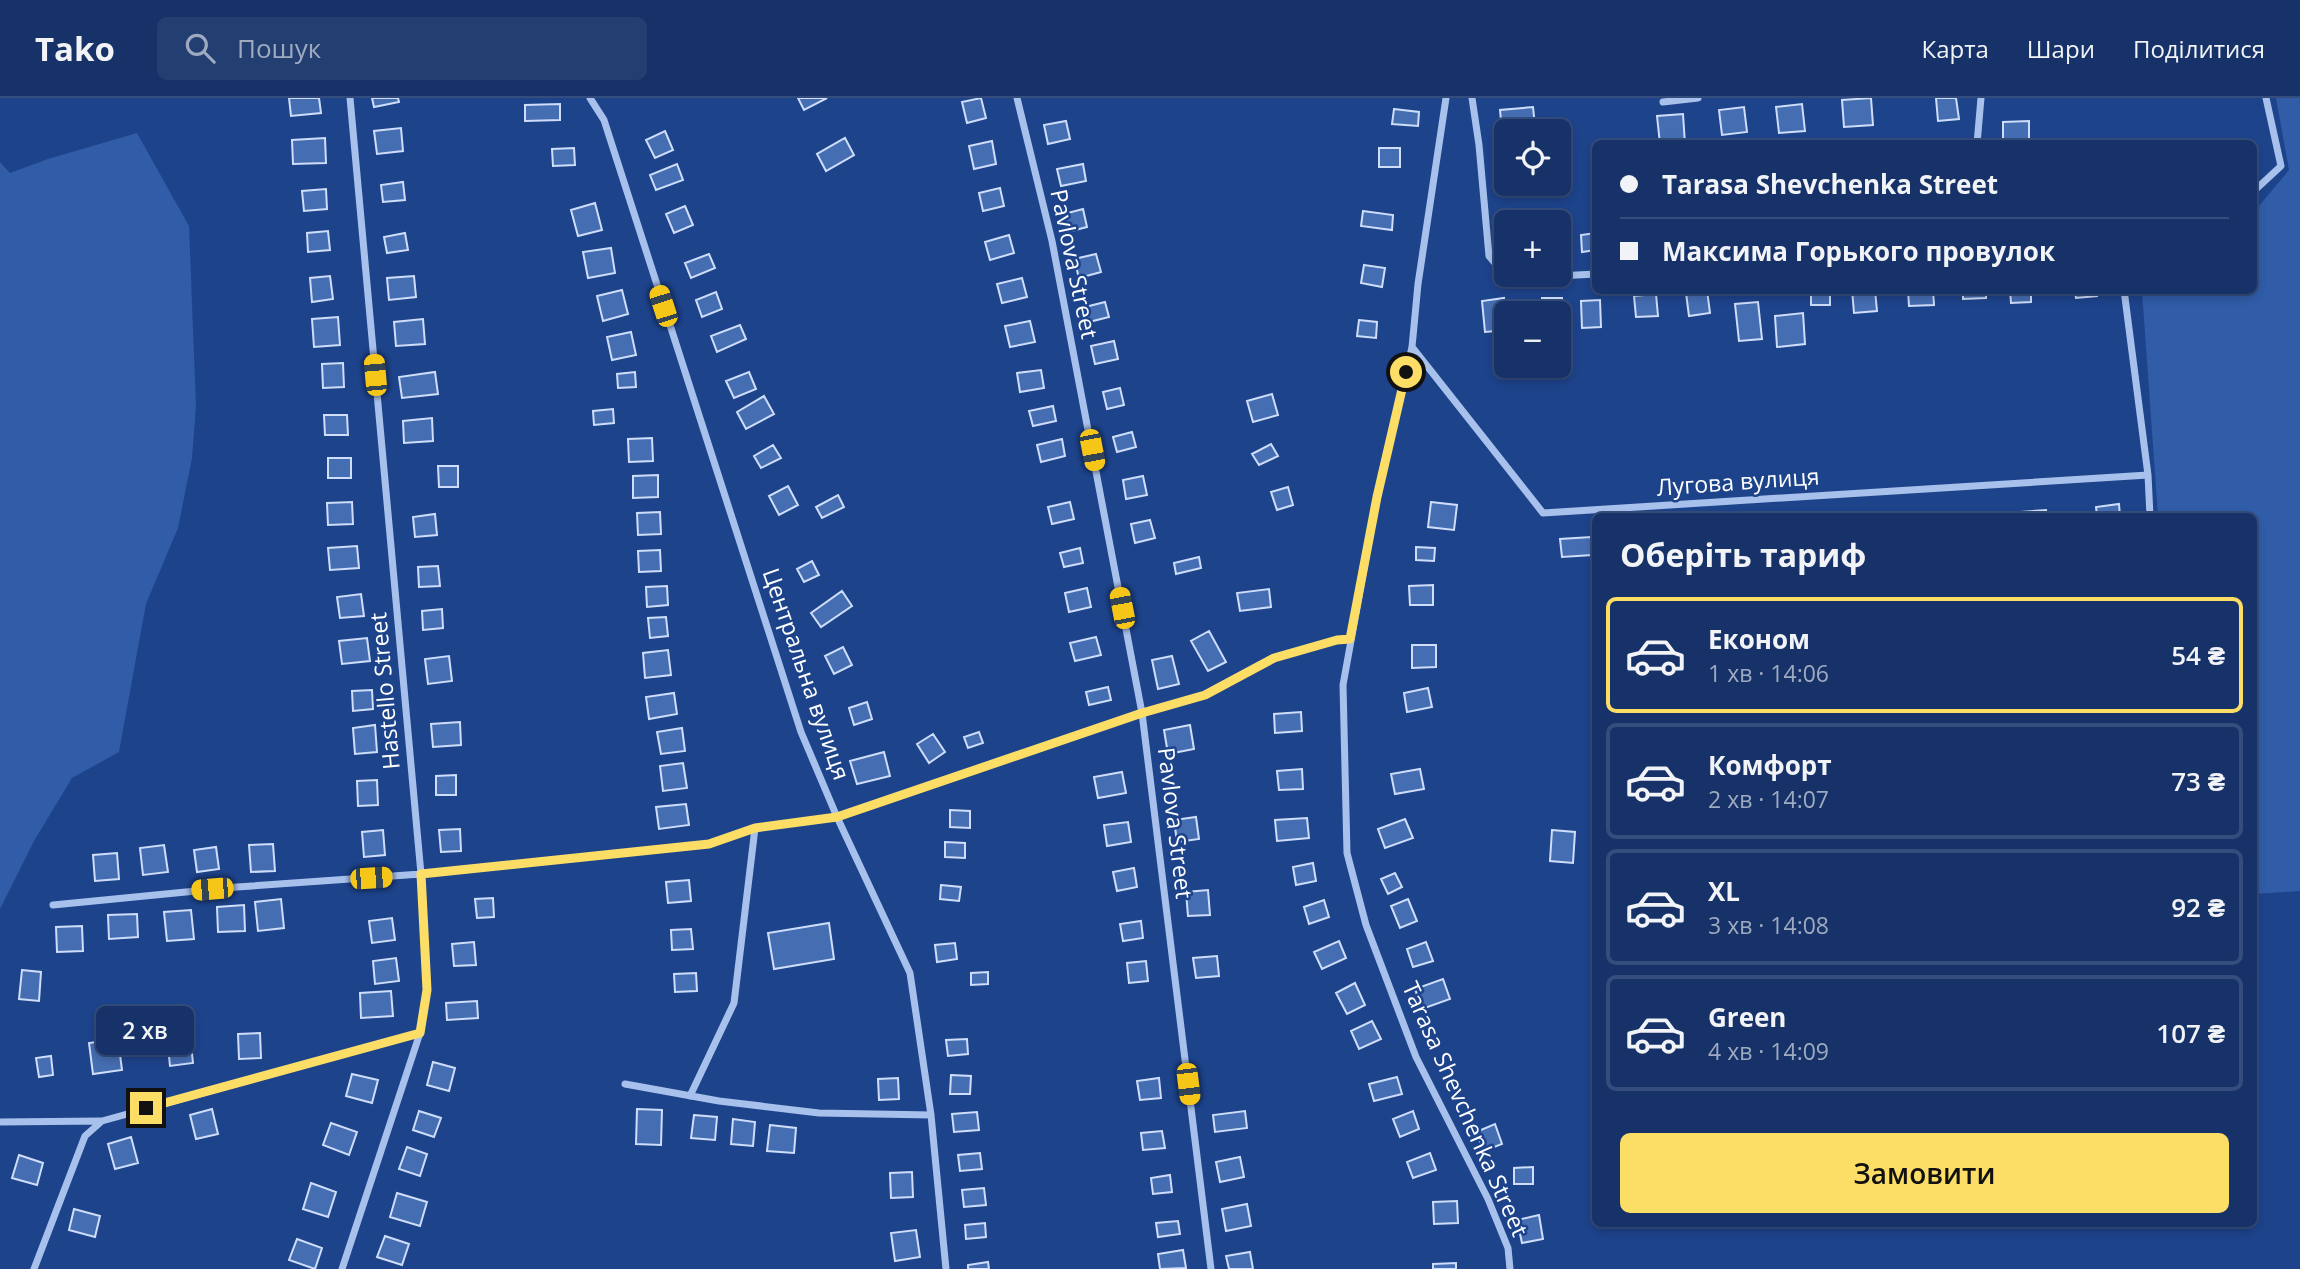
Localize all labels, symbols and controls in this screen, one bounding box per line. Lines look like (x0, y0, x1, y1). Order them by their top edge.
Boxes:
search box (157, 17, 647, 80)
text: Tako (35, 26, 115, 71)
icon: search (181, 29, 219, 67)
text: Пошук (237, 30, 321, 66)
text: Карта (1922, 32, 1989, 65)
text: Шари (2027, 32, 2095, 65)
text: Поділитися (2133, 32, 2265, 65)
map controls (1494, 119, 1571, 378)
button: locate (1494, 119, 1571, 196)
text: Tarasa Shevchenka Street (1662, 166, 1998, 202)
street label: Pavlova Street (1044, 186, 1106, 342)
button: + (1494, 210, 1571, 287)
text: Максима Горького провулок (1662, 233, 2055, 269)
car (647, 283, 680, 329)
button: − (1494, 301, 1571, 378)
car (363, 353, 388, 397)
route start (1390, 356, 1422, 388)
car (1078, 427, 1107, 473)
street label: Лугова вулиця (1655, 459, 1820, 503)
text: Оберіть тариф (1620, 533, 1866, 576)
street label: Центральна вулиця (756, 564, 858, 784)
car (1108, 585, 1137, 631)
street label: Hastello Street (361, 611, 407, 771)
text: Економ (1708, 621, 1810, 657)
icon: car (1624, 624, 1687, 687)
text: 54 ₴ (2171, 637, 2225, 673)
text: 1 хв · 14:06 (1708, 657, 1829, 689)
street label: Pavlova Street (1151, 745, 1201, 900)
text: Комфорт (1708, 747, 1832, 783)
icon: car (1624, 750, 1687, 813)
text: 73 ₴ (2171, 763, 2225, 799)
text: 2 хв · 14:07 (1708, 783, 1829, 815)
car (350, 866, 393, 890)
text: XL (1708, 873, 1740, 909)
icon: car (1624, 876, 1687, 939)
car (191, 877, 234, 901)
text: 92 ₴ (2171, 889, 2225, 925)
text: 3 хв · 14:08 (1708, 909, 1829, 941)
street label: Tarasa Shevchenka Street (1395, 976, 1537, 1241)
text: Green (1708, 999, 1786, 1035)
icon: car (1624, 1002, 1687, 1065)
callout: 2 хв (97, 1006, 195, 1056)
text: 2 хв (122, 1014, 168, 1046)
text: 107 ₴ (2156, 1015, 2225, 1051)
text: 4 хв · 14:09 (1708, 1035, 1829, 1067)
car (1176, 1062, 1201, 1106)
route end (130, 1092, 162, 1124)
button: Замовити (1620, 1133, 2229, 1213)

